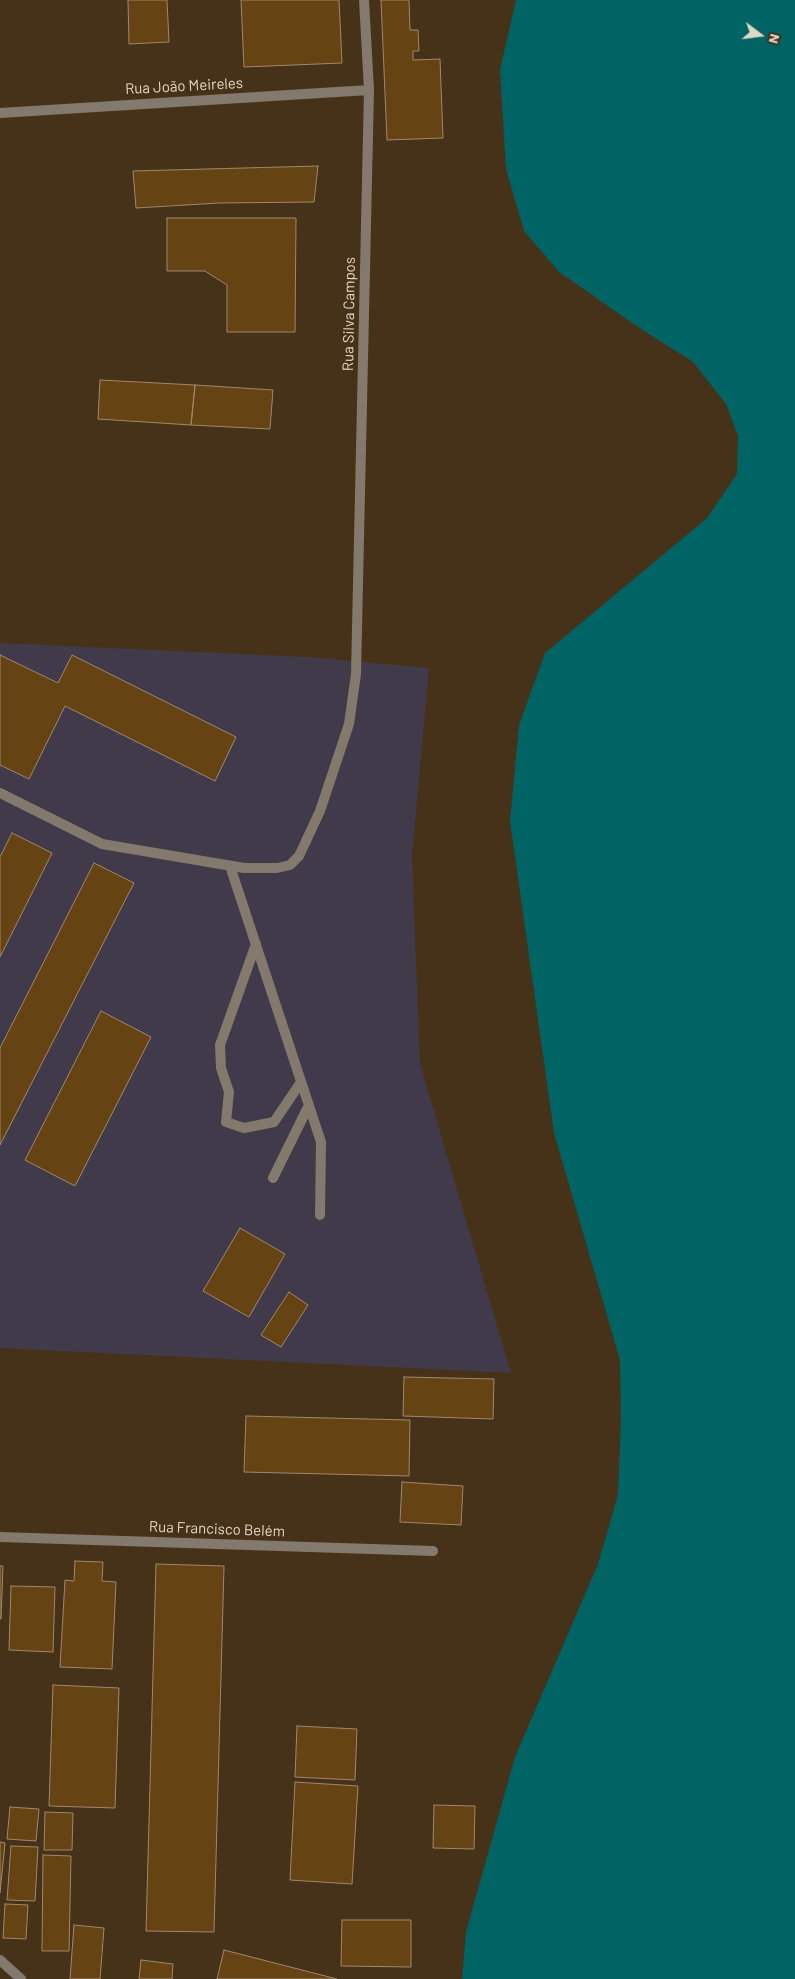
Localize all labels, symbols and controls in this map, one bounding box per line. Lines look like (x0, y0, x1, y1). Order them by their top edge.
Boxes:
north arrow (735, 10, 785, 60)
text: N (766, 32, 784, 46)
street label: Rua João Meireles (125, 74, 243, 98)
street label: Rua Silva Campos (339, 257, 359, 371)
street label: Rua Francisco Belém (149, 1518, 285, 1540)

